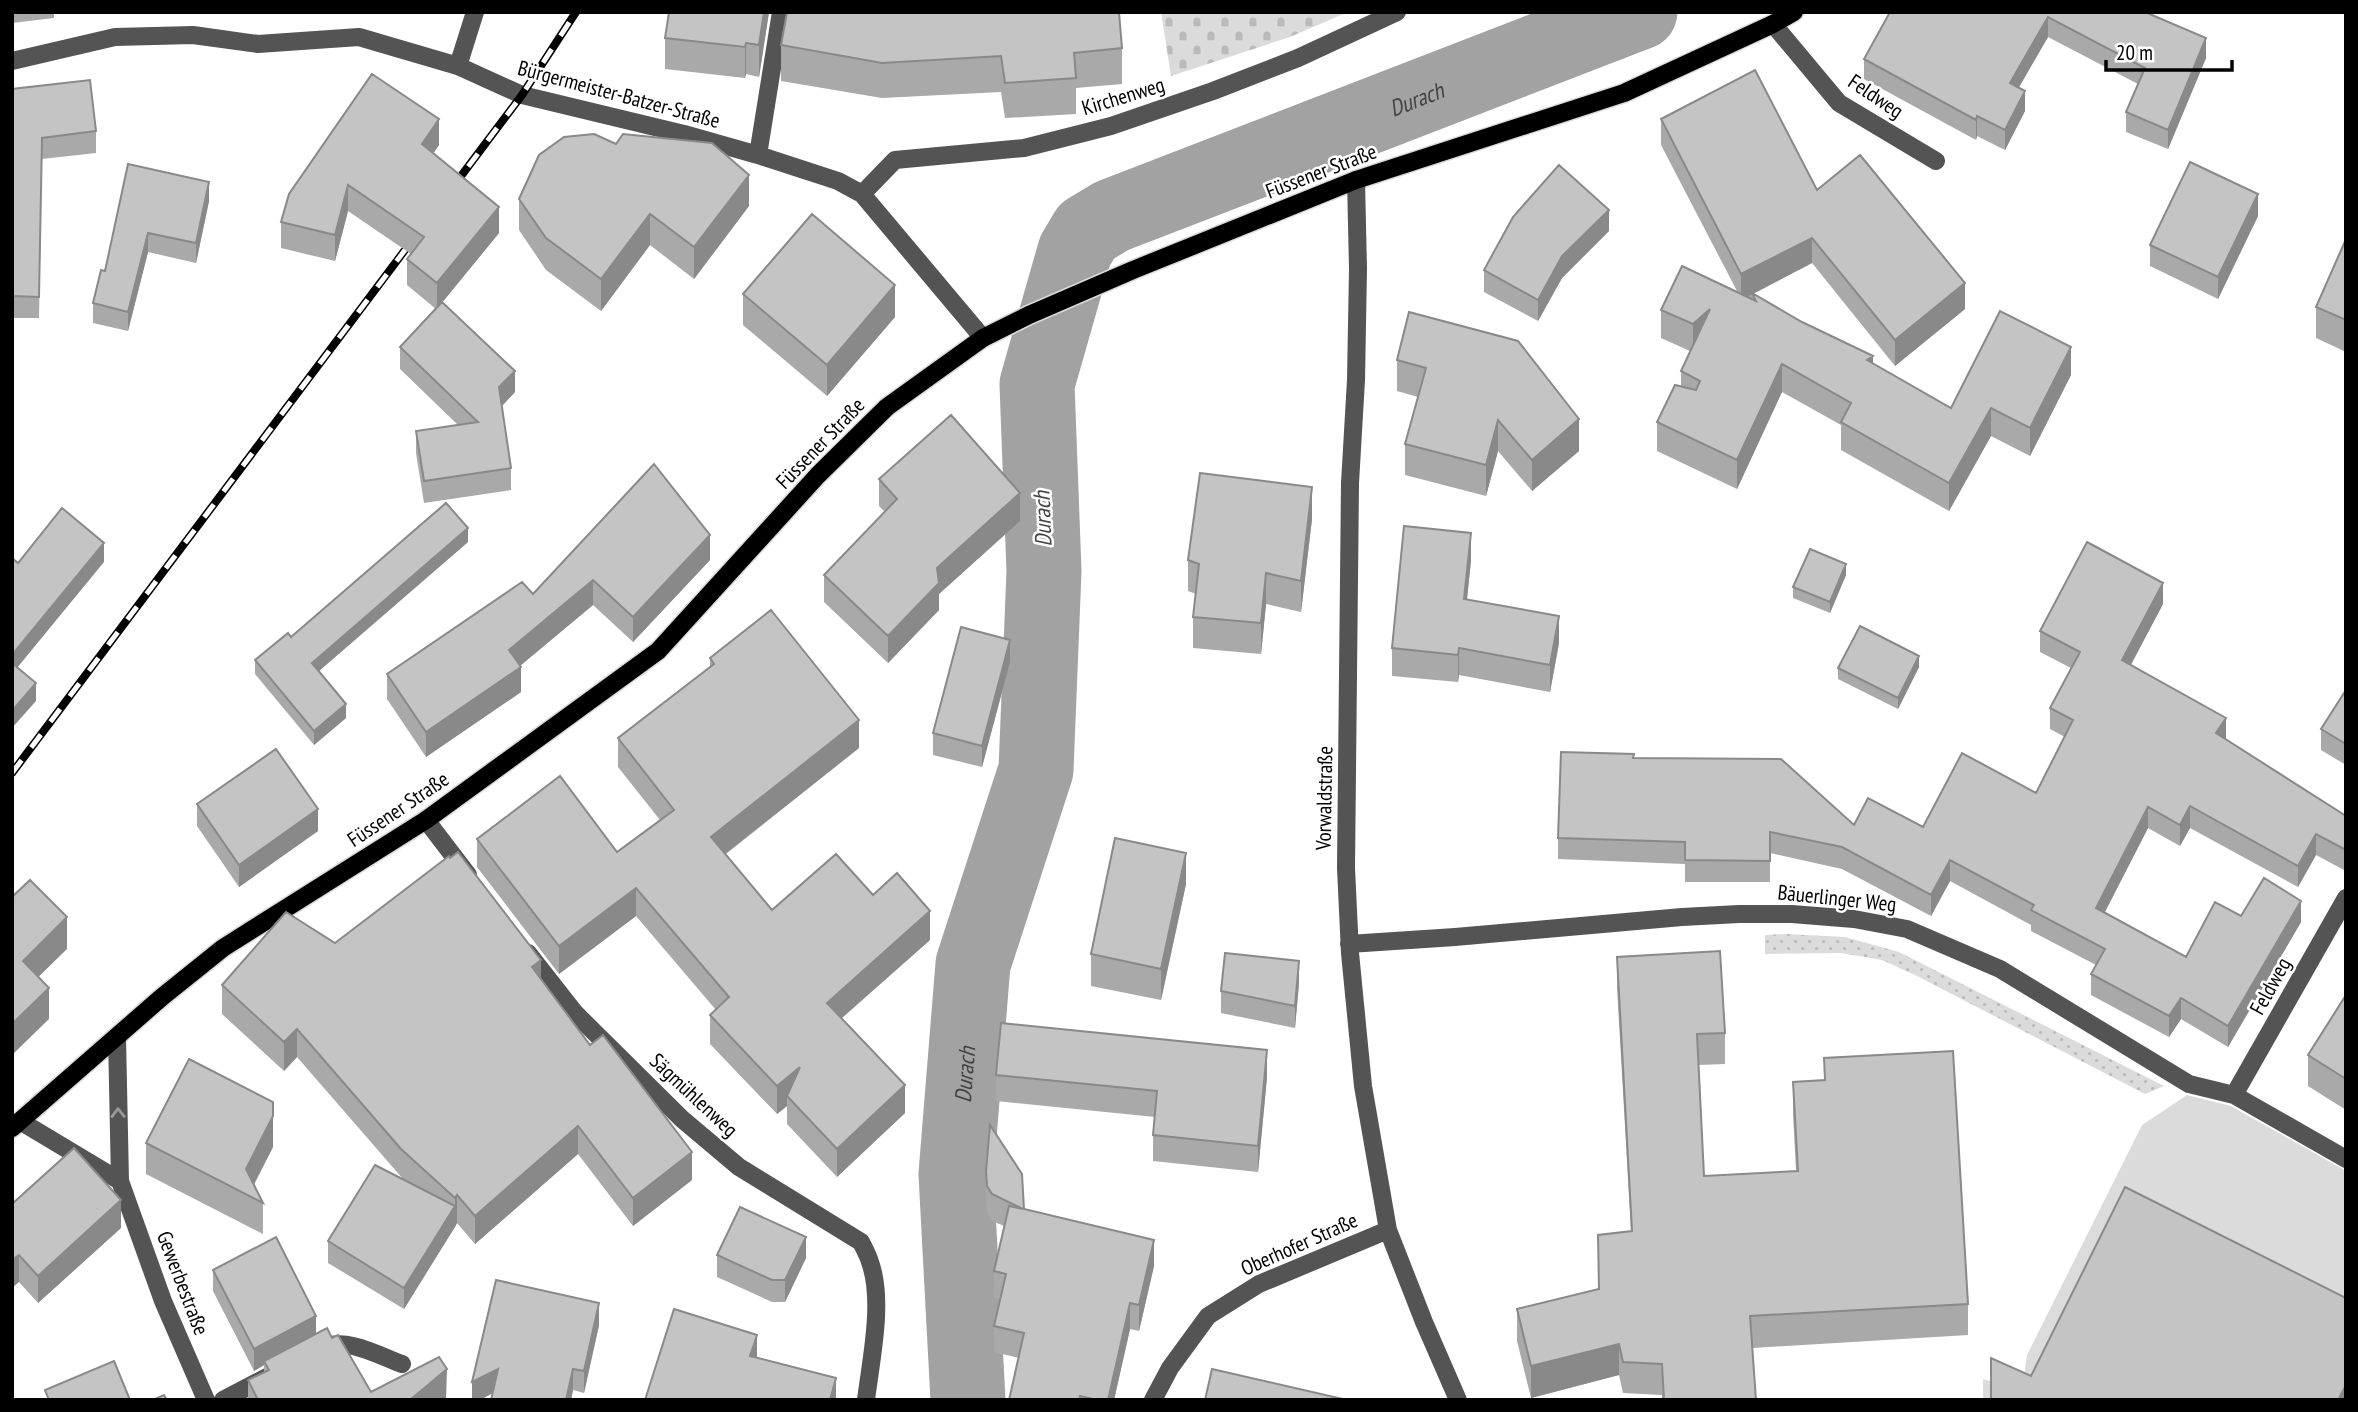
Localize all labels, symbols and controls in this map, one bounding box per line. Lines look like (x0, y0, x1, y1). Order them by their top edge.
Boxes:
scale bar (2106, 28, 2232, 72)
text: 20 m (2116, 39, 2153, 66)
street label: Bürgermeister-Batzer-Straße (515, 54, 723, 134)
street label: Feldweg (1843, 68, 1909, 124)
street label: Kirchenweg (1078, 71, 1168, 121)
water label: Durach (1385, 74, 1449, 122)
street label: Füssener Straße (1262, 138, 1380, 204)
street label: Füssener Straße (770, 392, 870, 494)
water label: Durach (1026, 489, 1057, 547)
street label: Vorwaldstraße (1310, 746, 1338, 851)
street label: Füssener Straße (342, 765, 454, 853)
street label: Bäuerlinger Weg (1776, 878, 1898, 918)
street label: Feldweg (2243, 953, 2297, 1019)
water label: Durach (947, 1044, 981, 1104)
street label: Sägmühlenweg (644, 1047, 744, 1143)
one-way arrow (111, 1107, 126, 1118)
street label: Oberhofer Straße (1236, 1206, 1362, 1282)
street label: Gewerbestraße (151, 1227, 215, 1339)

